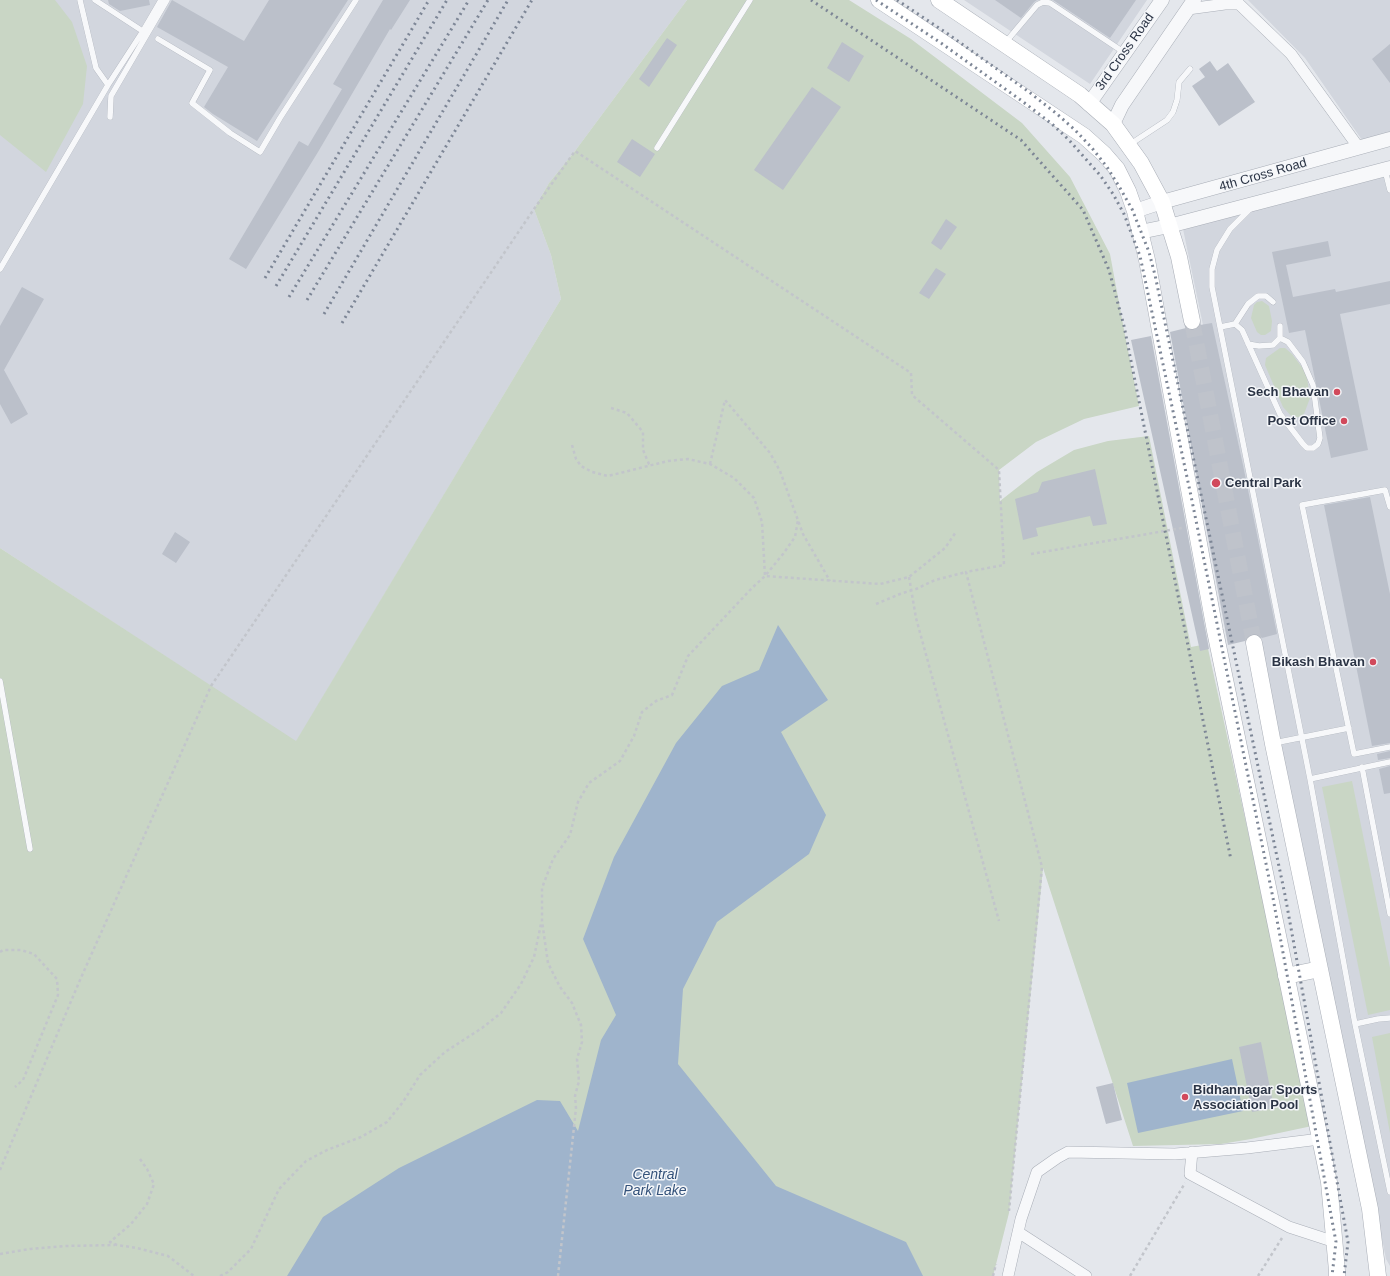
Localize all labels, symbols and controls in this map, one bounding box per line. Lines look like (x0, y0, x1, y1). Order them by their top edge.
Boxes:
street label: 3rd Cross Road (1093, 10, 1157, 94)
street label: 4th Cross Road (1217, 155, 1309, 195)
place label: Sech Bhavan (1247, 384, 1329, 400)
marker: Sech Bhavan (1332, 387, 1342, 397)
place label: Post Office (1267, 413, 1336, 429)
marker: Post Office (1339, 416, 1349, 426)
place label: Central Park (1225, 475, 1302, 491)
marker: Central Park (1210, 477, 1222, 489)
place label: Bikash Bhavan (1272, 654, 1365, 670)
marker: Bikash Bhavan (1368, 657, 1378, 667)
place label: Bidhannagar Sports Association Pool (1193, 1082, 1317, 1113)
marker: Bidhannagar Sports Association Pool (1180, 1092, 1190, 1102)
water label: Central Park Lake (623, 1167, 687, 1200)

